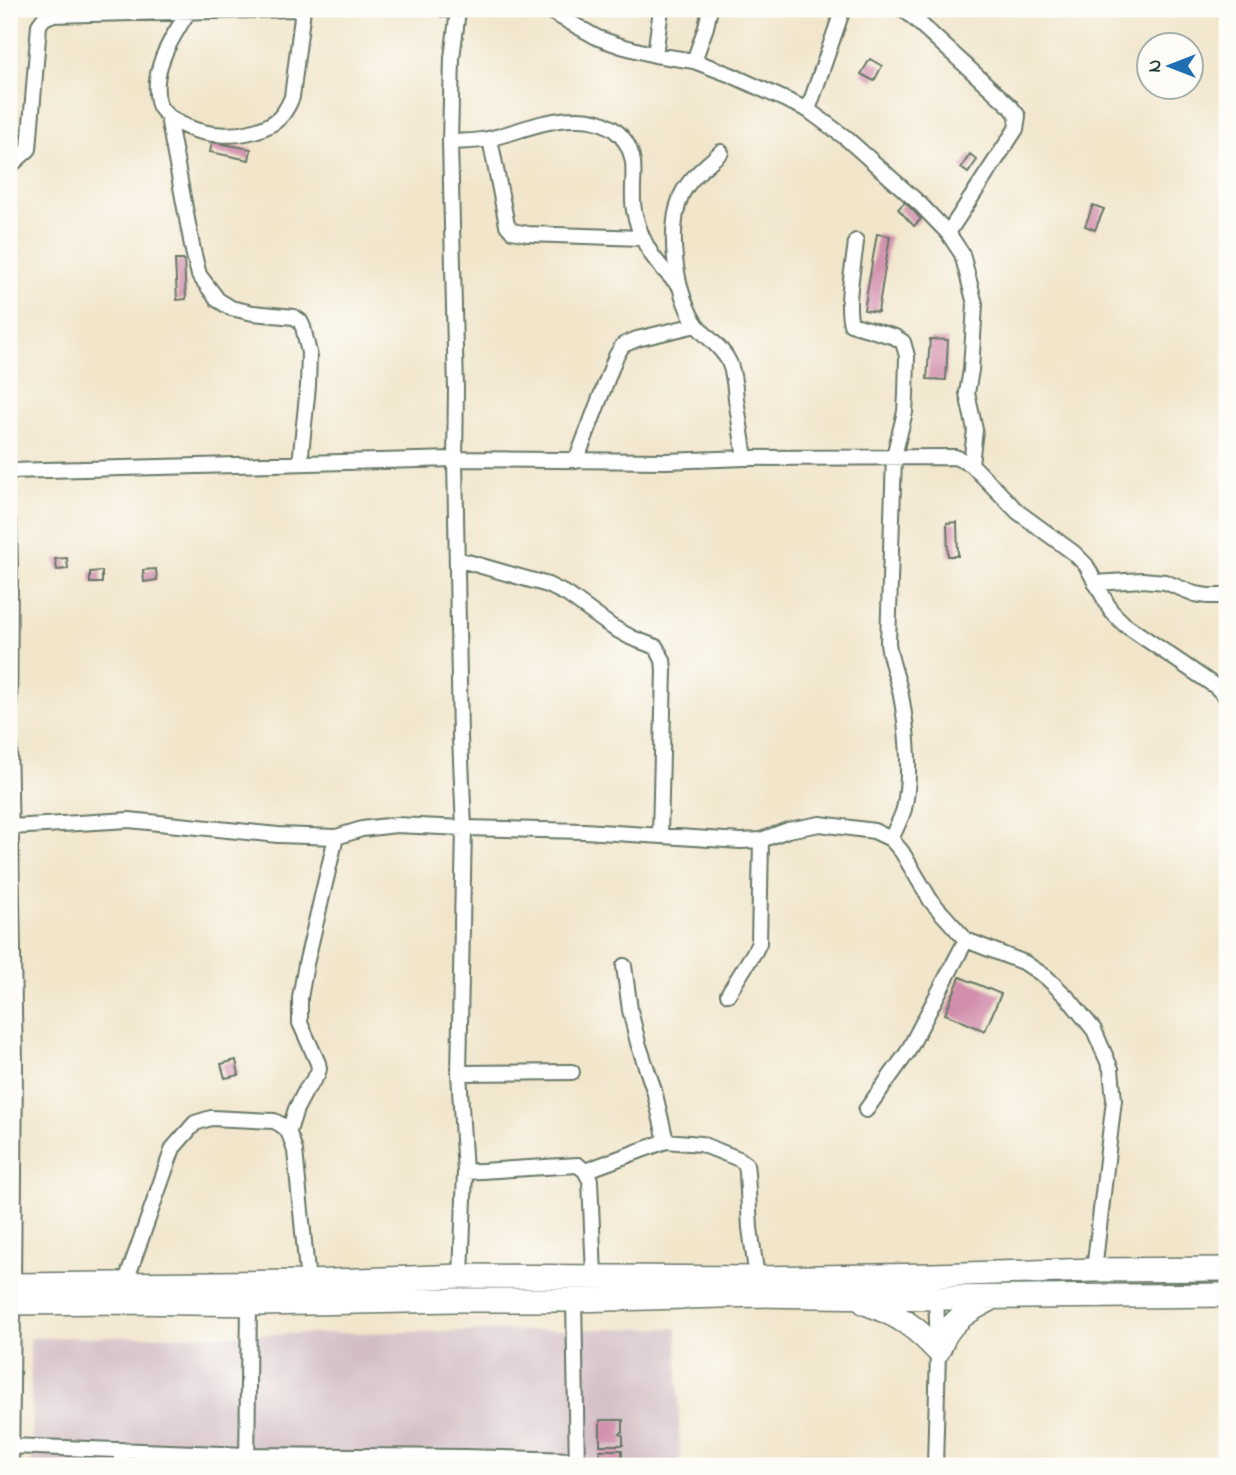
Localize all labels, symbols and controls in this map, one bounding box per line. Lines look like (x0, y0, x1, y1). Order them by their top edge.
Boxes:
north arrow (1134, 32, 1204, 102)
text: N (1142, 59, 1169, 72)

